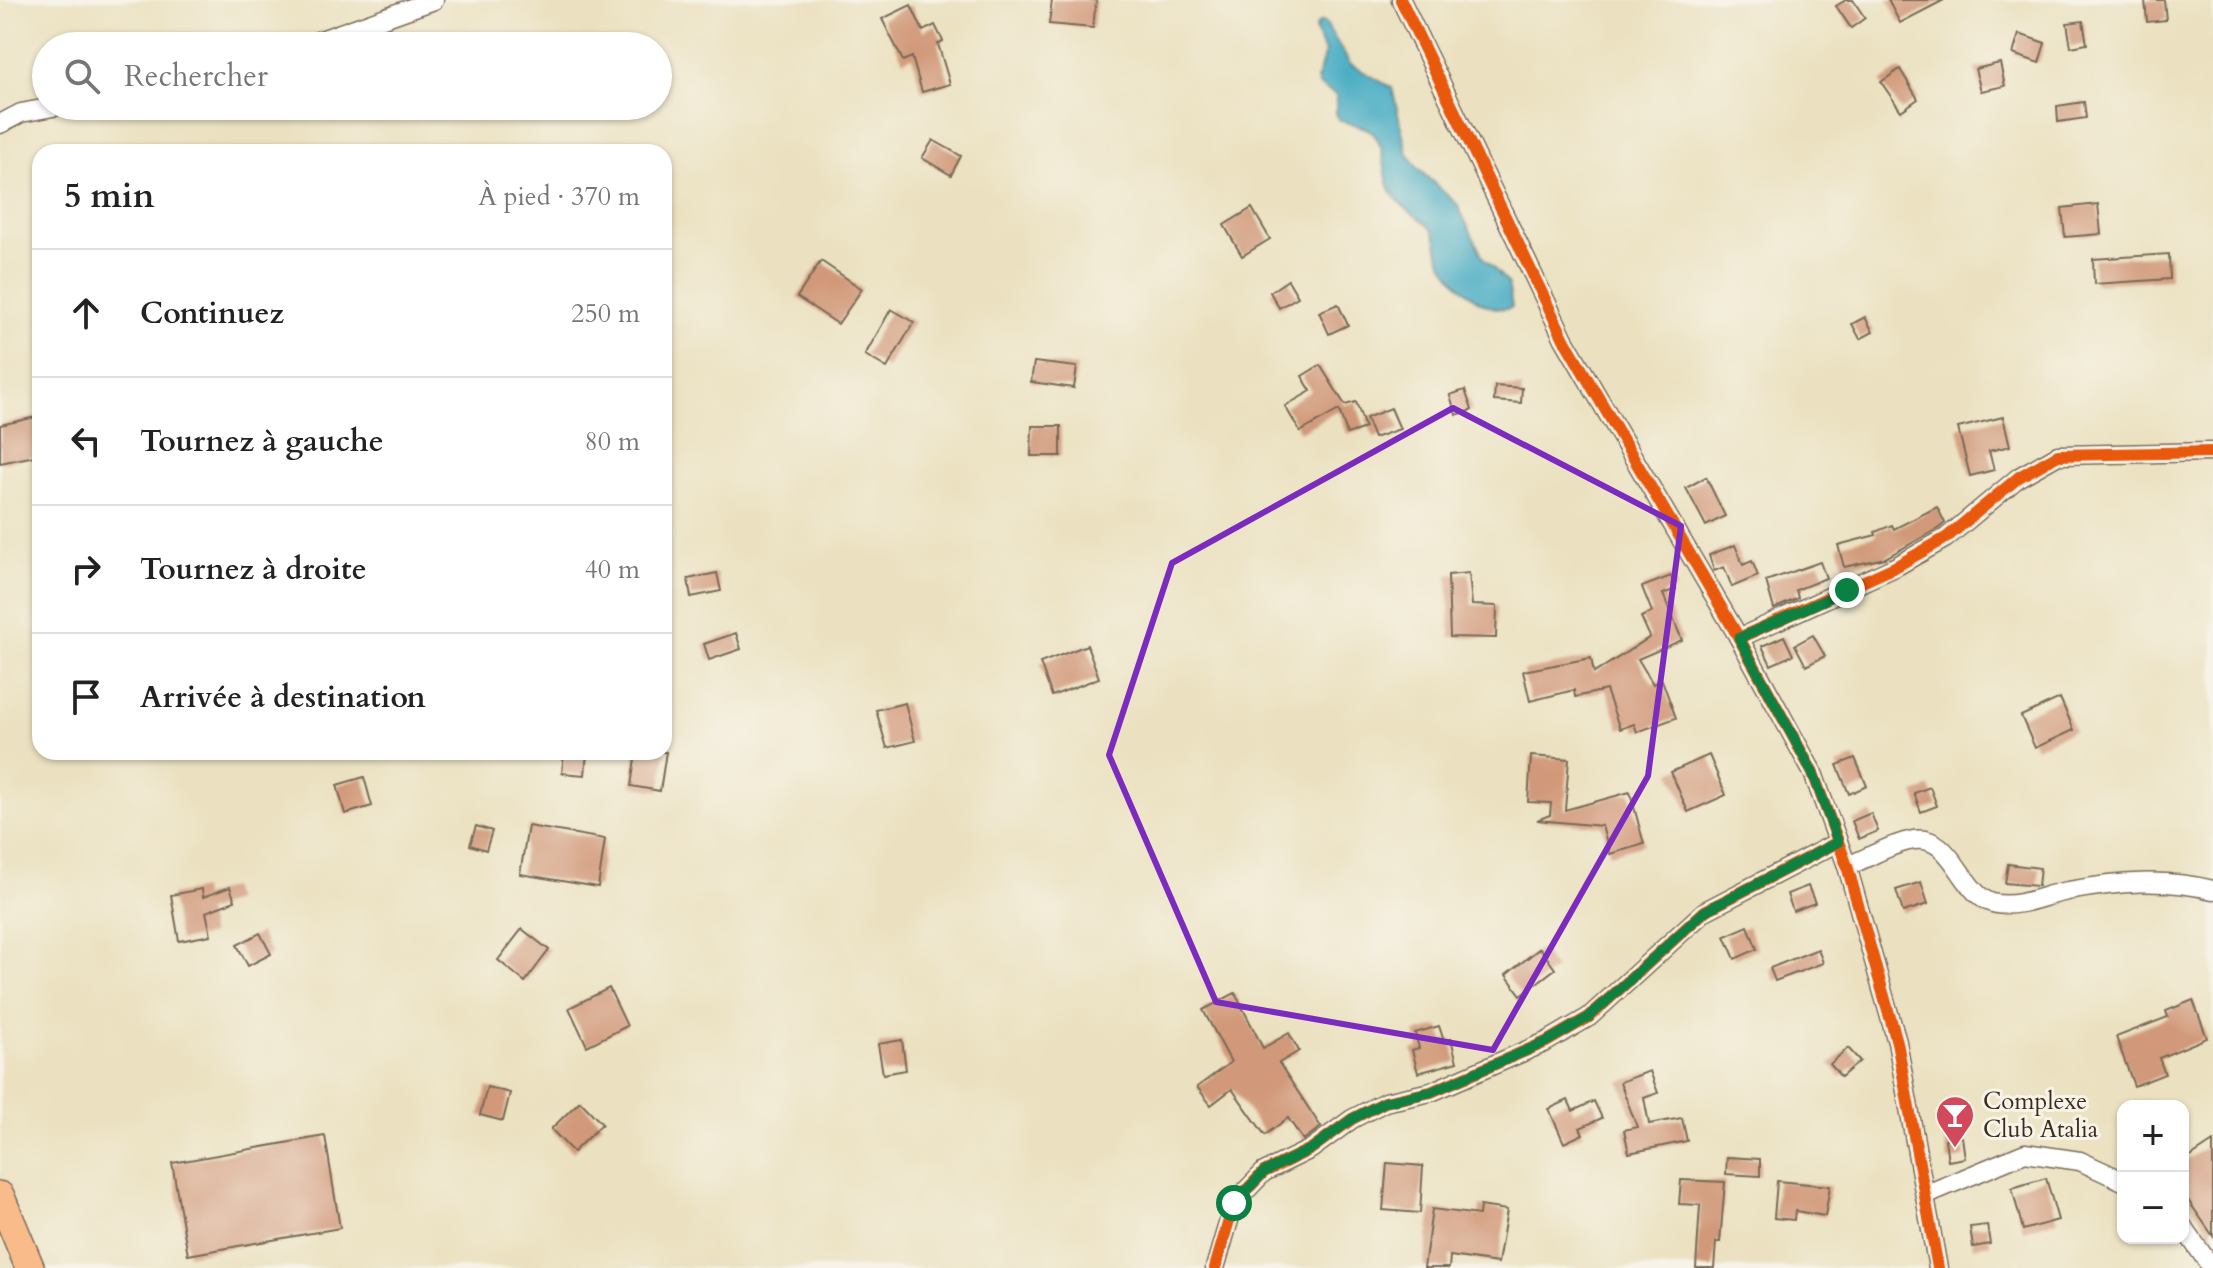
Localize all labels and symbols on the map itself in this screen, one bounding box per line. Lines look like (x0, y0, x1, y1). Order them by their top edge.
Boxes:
route end (1829, 572, 1865, 608)
place label: Complexe Club Atalia (1983, 1085, 2099, 1146)
bar icon: Complexe Club Atalia (1934, 1094, 1976, 1149)
route start (1216, 1185, 1252, 1221)

